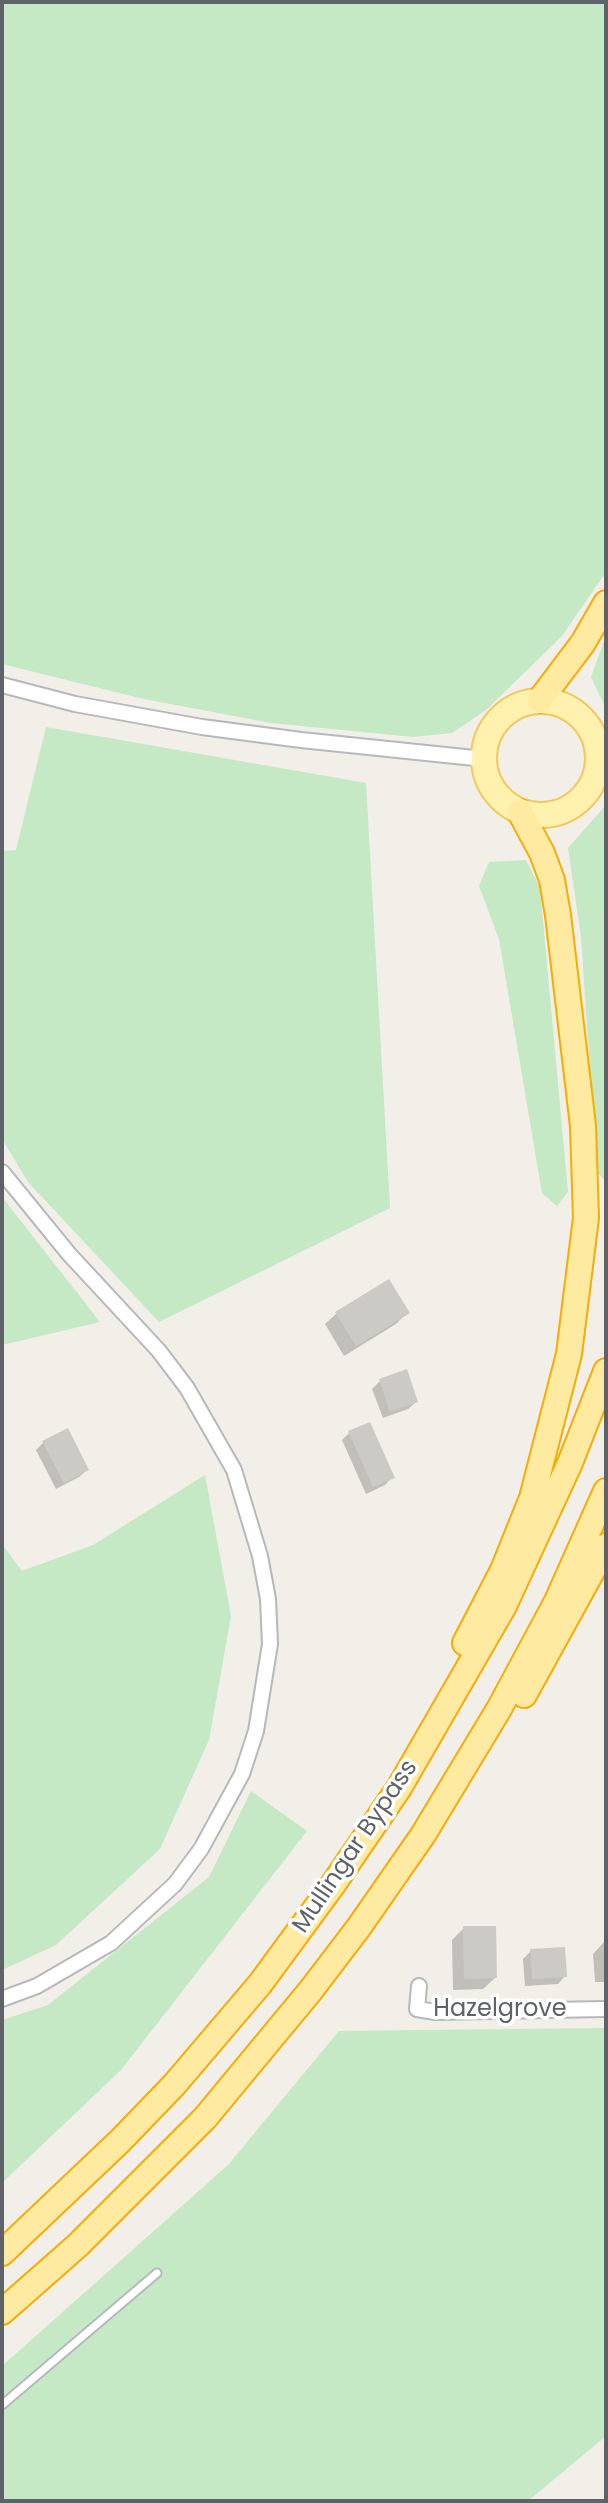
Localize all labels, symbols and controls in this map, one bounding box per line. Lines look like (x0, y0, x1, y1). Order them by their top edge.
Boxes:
street label: Mullingar Bypass (287, 1755, 425, 1939)
street label: Hazelgrove (433, 1996, 567, 2024)

